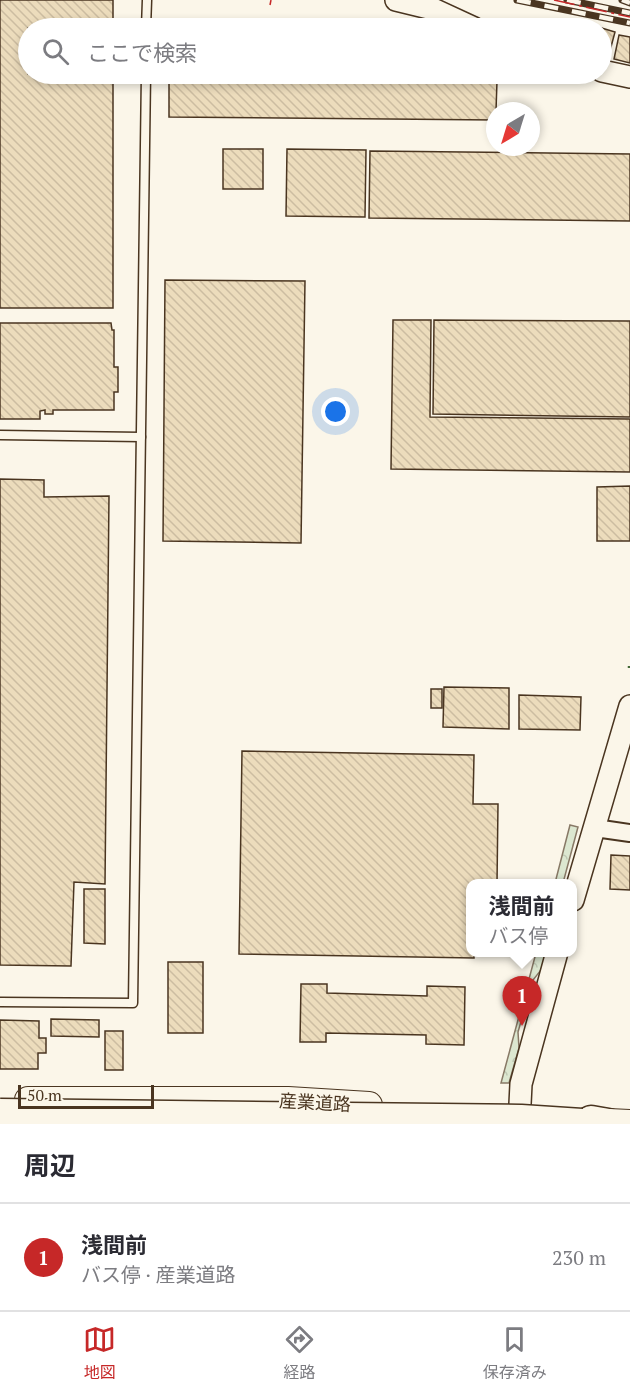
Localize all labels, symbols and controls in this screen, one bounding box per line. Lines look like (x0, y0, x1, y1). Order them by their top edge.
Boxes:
search box (18, 18, 612, 84)
icon: search (39, 35, 72, 68)
text: ここで検索 (87, 38, 197, 67)
north arrow (486, 102, 540, 156)
your location (321, 397, 350, 426)
popup (466, 879, 577, 957)
text: 浅間前 (488, 891, 555, 920)
text: バス停 (488, 922, 548, 949)
pin: 1 (502, 976, 542, 1026)
scale bar (18, 1082, 154, 1110)
text: 50 m (27, 1084, 62, 1106)
street label: 産業道路 (278, 1088, 352, 1116)
text: 周辺 (24, 1148, 76, 1182)
text: 浅間前 (81, 1230, 147, 1259)
text: 1 (38, 1244, 49, 1271)
text: 230 m (552, 1244, 606, 1271)
text: バス停 · 産業道路 (81, 1261, 236, 1288)
tab: 地図 (83, 1323, 116, 1383)
tab: 経路 (283, 1323, 316, 1383)
tab: 保存済み (483, 1323, 547, 1383)

